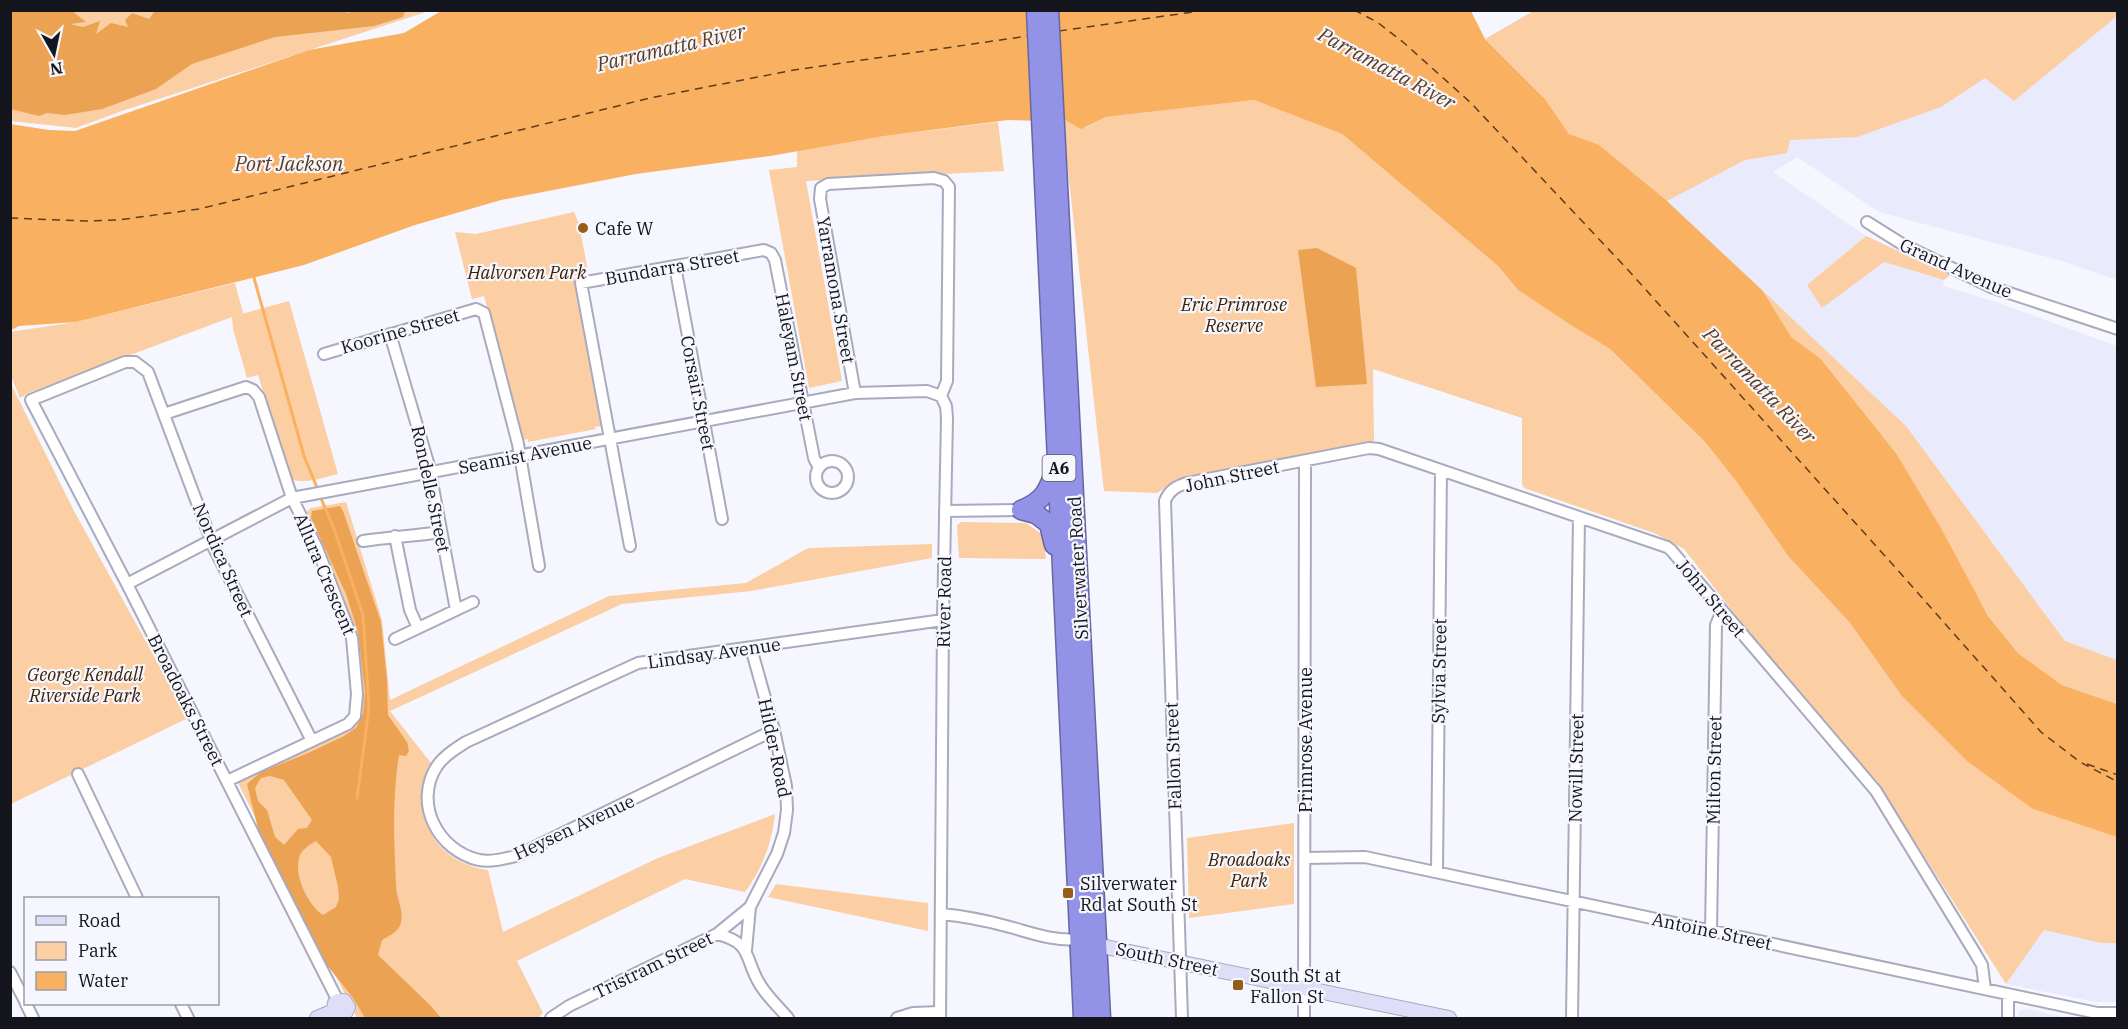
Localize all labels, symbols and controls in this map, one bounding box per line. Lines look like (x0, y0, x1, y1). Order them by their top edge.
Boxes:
water label: Parramatta River (593, 16, 749, 77)
water label: Parramatta River (1313, 20, 1462, 116)
north arrow (24, 24, 84, 84)
text: N (49, 58, 64, 80)
water label: Port Jackson (234, 150, 344, 177)
street label: Yarramona Street (812, 215, 860, 365)
place label: Cafe W (595, 217, 654, 240)
marker: Cafe W (576, 221, 590, 235)
street label: Grand Avenue (1896, 233, 2016, 303)
street label: Bundarra Street (603, 244, 741, 290)
park label: Halvorsen Park (467, 261, 587, 284)
street label: Haleyam Street (770, 291, 818, 423)
park label: Eric Primrose Reserve (1180, 293, 1287, 337)
street label: Koorine Street (338, 303, 462, 359)
water label: Parramatta River (1697, 320, 1823, 450)
street label: Corsair Street (676, 334, 720, 452)
street label: Rondelle Street (406, 423, 456, 555)
street label: Seamist Avenue (456, 431, 594, 479)
road number: A6 (1042, 455, 1076, 481)
street label: John Street (1183, 455, 1281, 497)
street label: Silverwater Road (1063, 496, 1093, 640)
street label: Nordica Street (188, 499, 258, 621)
street label: Allura Crescent (289, 509, 361, 639)
street label: John Street (1671, 554, 1751, 642)
street label: River Road (932, 556, 956, 648)
street label: Sylvia Street (1427, 618, 1451, 724)
street label: Broadoaks Street (143, 630, 229, 770)
street label: Lindsay Avenue (646, 632, 782, 674)
park label: George Kendall Riverside Park (27, 663, 144, 707)
street label: Primrose Avenue (1294, 667, 1317, 813)
street label: Hilder Road (753, 696, 797, 800)
street label: Fallon Street (1160, 702, 1186, 810)
street label: Nowill Street (1564, 713, 1588, 823)
street label: Milton Street (1702, 715, 1726, 825)
street label: Heysen Avenue (510, 789, 638, 865)
park label: Broadoaks Park (1207, 848, 1290, 892)
place label: Silverwater Rd at South St (1080, 872, 1198, 916)
marker: Silverwater Rd at South St (1061, 886, 1075, 900)
legend (24, 897, 219, 1005)
street label: Antoine Street (1650, 907, 1774, 955)
text: Road (78, 909, 121, 932)
street label: Tristram Street (590, 926, 716, 1004)
street label: South Street (1114, 937, 1220, 981)
text: Park (78, 939, 118, 962)
place label: South St at Fallon St (1250, 964, 1341, 1008)
text: Water (78, 969, 128, 992)
marker: South St at Fallon St (1231, 978, 1245, 992)

